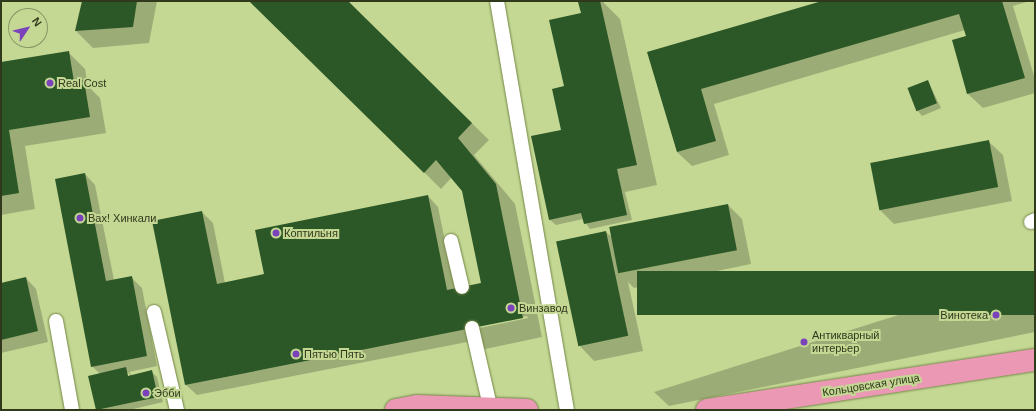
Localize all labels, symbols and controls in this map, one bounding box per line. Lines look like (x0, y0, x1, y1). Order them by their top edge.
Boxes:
north arrow (8, 8, 48, 48)
text: N (30, 15, 44, 28)
place label: Real Cost (58, 76, 106, 90)
marker: Real Cost (45, 78, 55, 88)
place label: Вах! Хинкали (88, 211, 156, 225)
marker: Вах! Хинкали (75, 213, 85, 223)
place label: Коптильня (284, 226, 338, 240)
marker: Коптильня (271, 228, 281, 238)
place label: Винзавод (519, 301, 568, 315)
marker: Винзавод (506, 303, 516, 313)
place label: Винотека (940, 308, 988, 322)
marker: Винотека (991, 310, 1001, 320)
place label: Антикварный интерьер (812, 329, 879, 355)
marker: Антикварный интерьер (799, 337, 809, 347)
place label: Пятью Пять (304, 347, 365, 361)
marker: Пятью Пять (291, 349, 301, 359)
street label: Кольцовская улица (821, 371, 921, 399)
place label: Эбби (154, 386, 181, 400)
marker: Эбби (141, 388, 151, 398)

